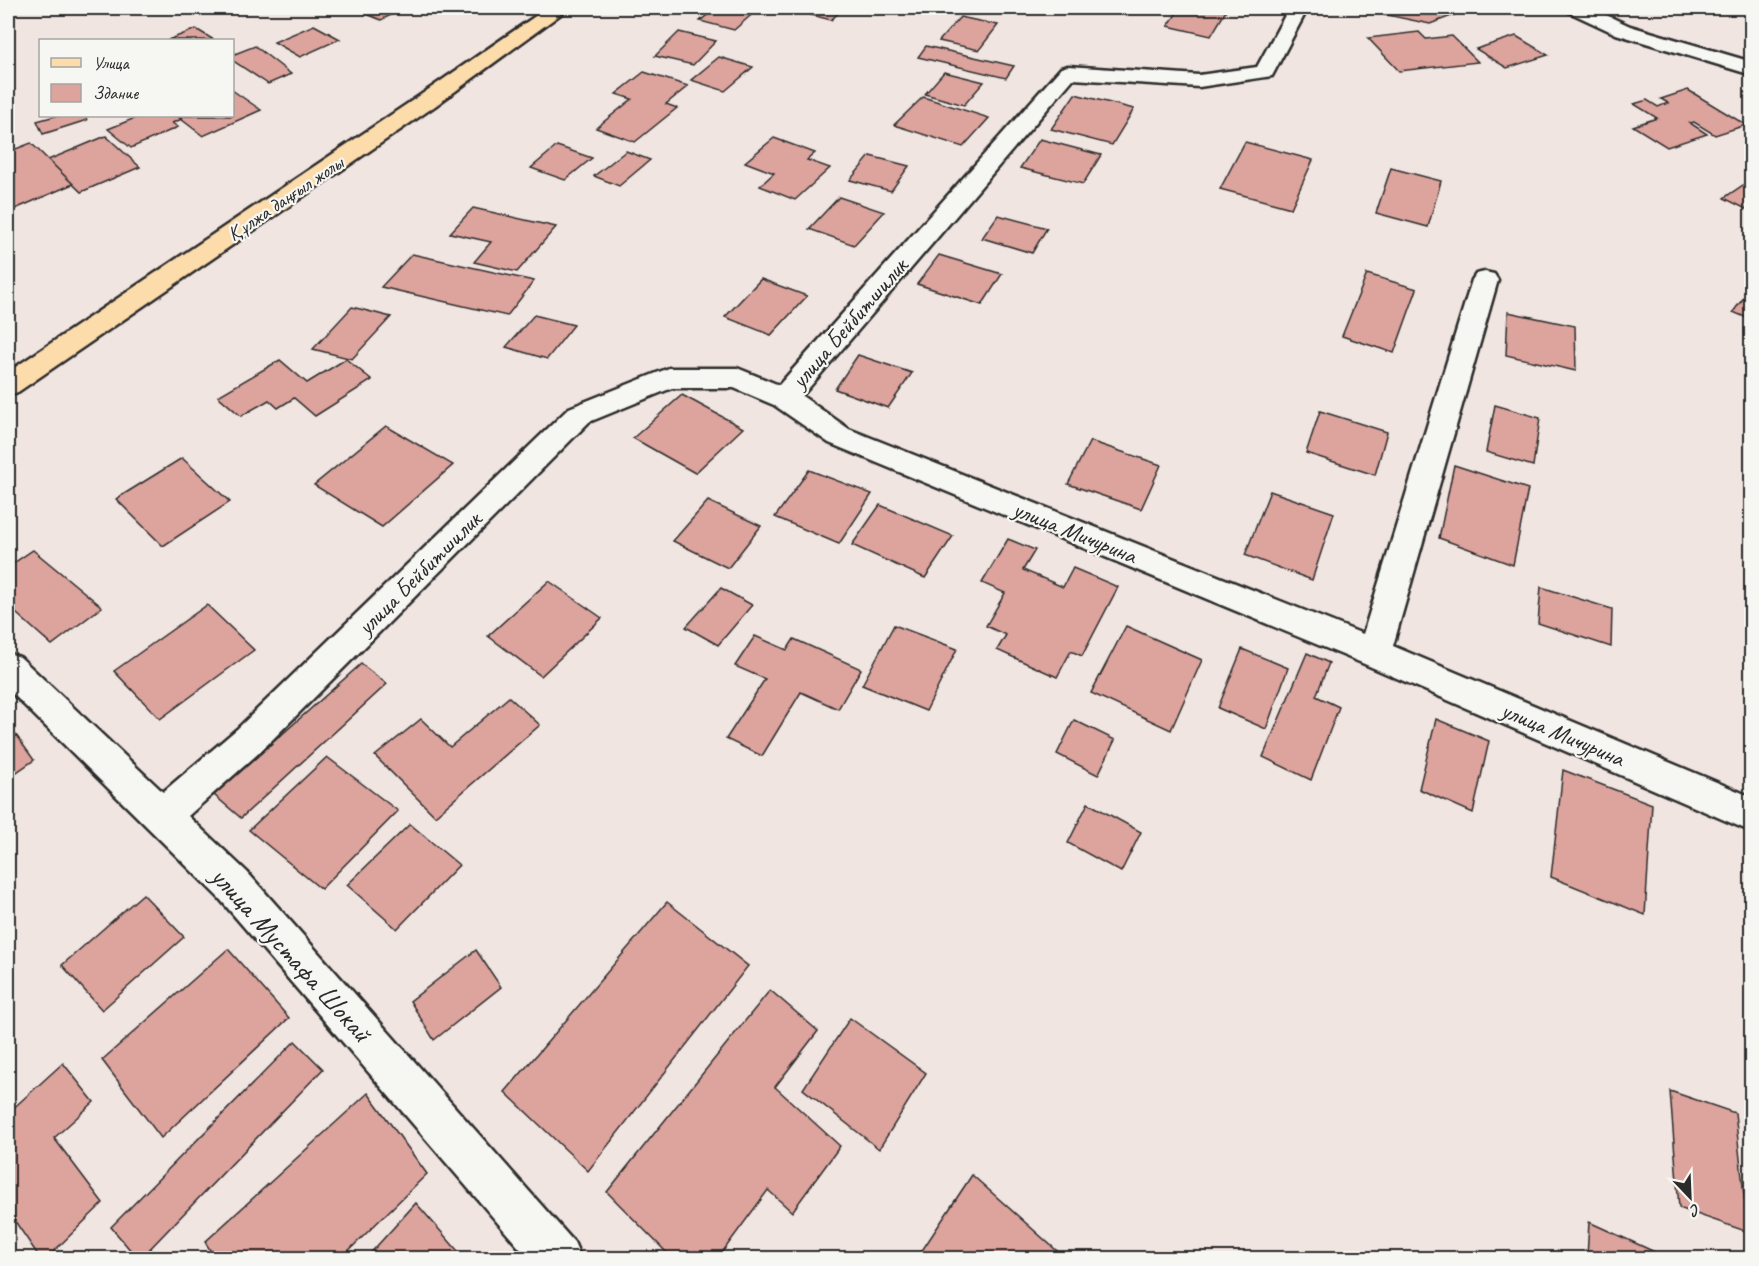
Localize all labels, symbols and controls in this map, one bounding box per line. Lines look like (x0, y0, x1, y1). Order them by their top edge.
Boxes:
legend (39, 39, 234, 117)
text: Улица (93, 52, 130, 74)
text: Здание (93, 82, 139, 104)
street label: Құлжа даңғыл жолы (222, 150, 349, 246)
street label: улица Бейбитшилик (783, 250, 915, 396)
street label: улица Мичурина (1007, 493, 1143, 571)
street label: улица Бейбитшилик (349, 503, 489, 643)
street label: улица Мичурина (1495, 694, 1630, 774)
street label: улица Мустафа Шокай (202, 858, 381, 1050)
north arrow (1660, 1167, 1720, 1227)
text: С (1686, 1199, 1703, 1221)

